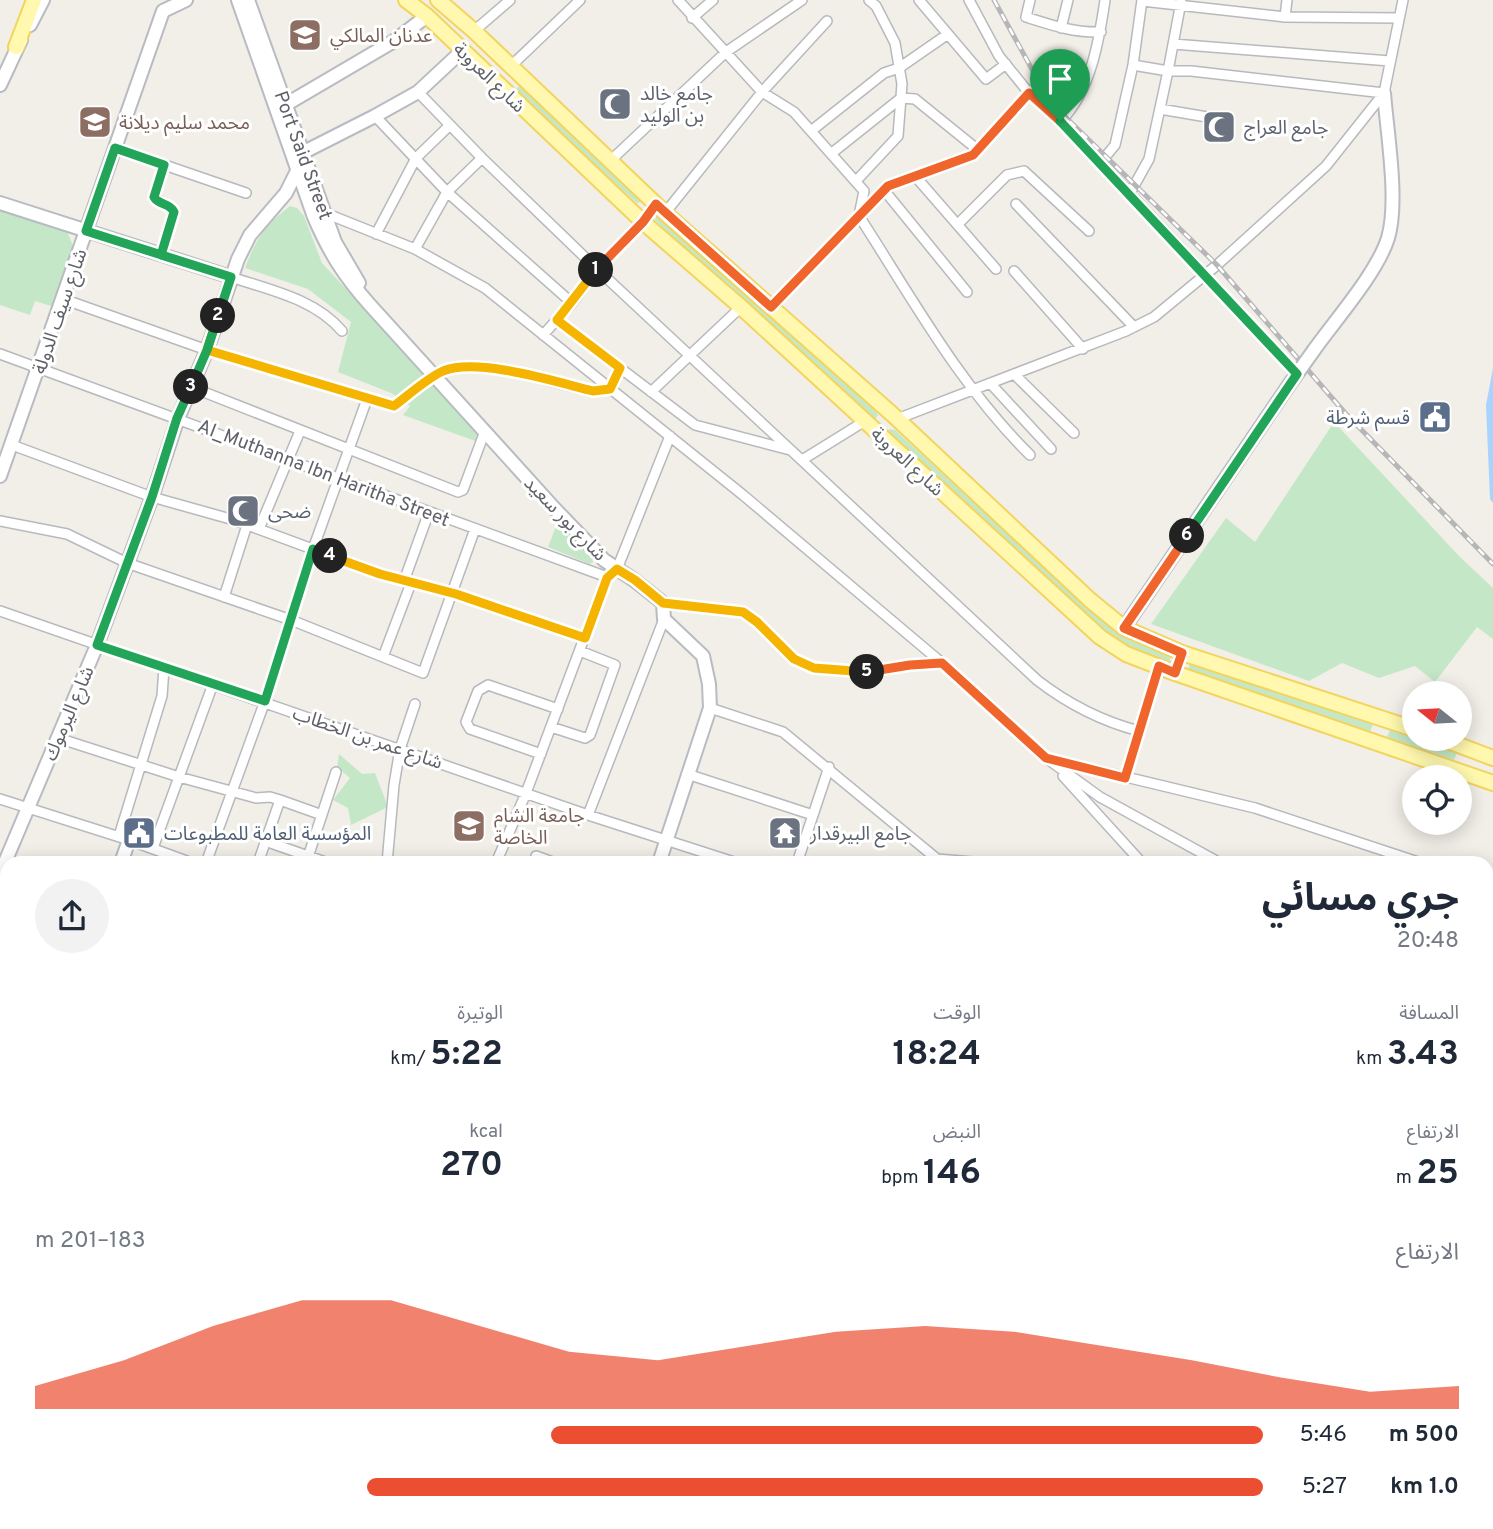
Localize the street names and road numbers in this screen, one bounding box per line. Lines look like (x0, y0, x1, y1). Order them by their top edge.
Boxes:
street label: شارع العروبة (447, 38, 530, 119)
street label: Port Said Street (268, 88, 337, 223)
street label: شارع سيف الدولة (28, 246, 94, 378)
street label: Al_Muthanna Ibn Haritha Street (194, 415, 453, 533)
street label: شارع العروبة (865, 423, 948, 502)
street label: شارع بور سعيد (518, 472, 611, 567)
street label: شارع اليرموك (39, 663, 101, 765)
street label: شارع عمر بن الخطاب (289, 702, 445, 776)

